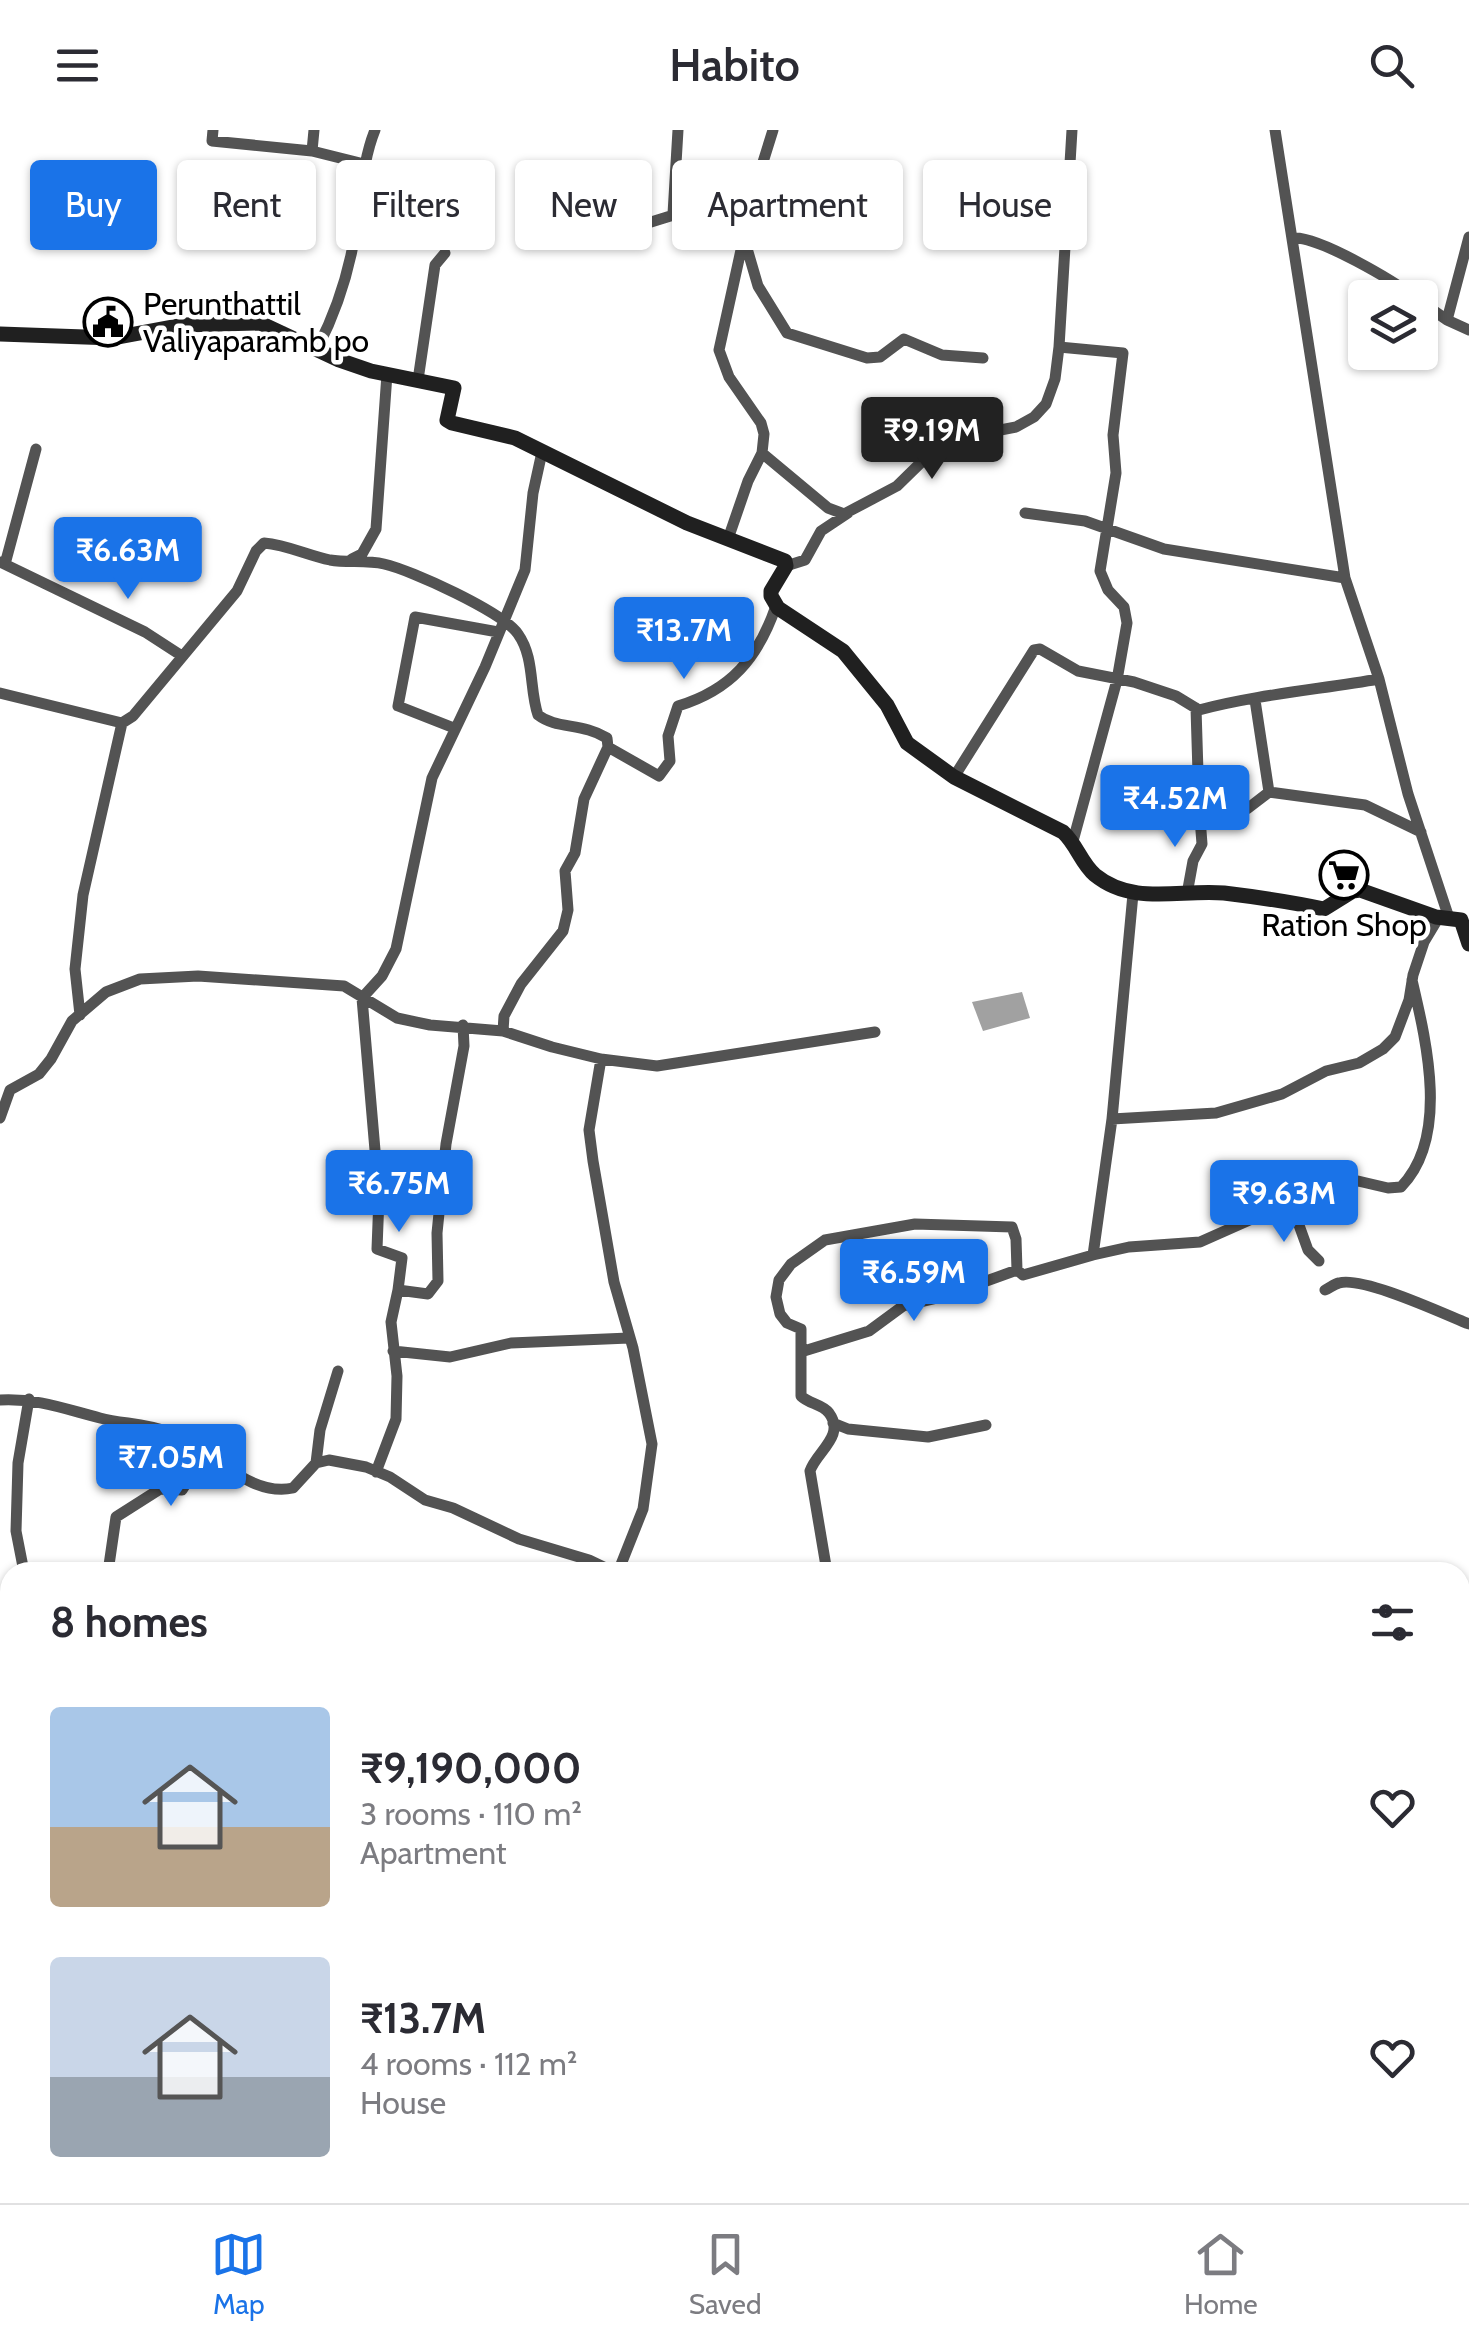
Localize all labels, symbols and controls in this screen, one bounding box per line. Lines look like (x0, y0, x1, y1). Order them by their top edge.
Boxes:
icon: menu (50, 38, 105, 93)
text: Habito (669, 38, 800, 92)
icon: search (1364, 38, 1419, 93)
chip: Buy (30, 160, 157, 250)
chip: Rent (177, 160, 316, 250)
chip: Filters (336, 160, 495, 250)
chip: New (515, 160, 652, 250)
chip: Apartment (672, 160, 903, 250)
chip: House (923, 160, 1087, 250)
map controls (1348, 280, 1438, 370)
button: layers (1348, 280, 1438, 370)
place label: Perunthattil Valiyaparamb po (143, 284, 369, 360)
public building icon: Perunthattil Valiyaparamb po (82, 296, 134, 348)
pin: ₹9.19M (851, 397, 1013, 482)
text: ₹9.19M (883, 410, 981, 449)
pin: ₹6.63M (47, 517, 209, 602)
text: ₹6.63M (76, 530, 180, 569)
pin: ₹13.7M (603, 597, 765, 682)
text: ₹13.7M (636, 610, 732, 649)
pin: ₹4.52M (1094, 765, 1256, 850)
text: ₹4.52M (1122, 778, 1228, 817)
supermarket icon: Ration Shop (1318, 849, 1370, 901)
place label: Ration Shop (1261, 905, 1427, 944)
pin: ₹6.75M (318, 1150, 480, 1235)
pin: ₹9.63M (1203, 1160, 1365, 1245)
text: ₹6.75M (348, 1163, 450, 1202)
text: ₹9.63M (1232, 1173, 1336, 1212)
pin: ₹6.59M (833, 1239, 995, 1324)
text: ₹6.59M (862, 1252, 966, 1291)
pin: ₹7.05M (90, 1424, 252, 1509)
text: ₹7.05M (118, 1437, 224, 1476)
icon: filters (1365, 1595, 1420, 1650)
text: 8 homes (50, 1596, 208, 1648)
text: ₹9,190,000 (360, 1742, 581, 1794)
icon: home (130, 1747, 250, 1867)
icon: heart (1365, 1780, 1420, 1835)
text: 3 rooms · 110 m² (360, 1794, 582, 1833)
text: Apartment (360, 1833, 507, 1872)
text: ₹13.7M (360, 1992, 486, 2044)
icon: home (130, 1997, 250, 2117)
icon: heart (1365, 2030, 1420, 2085)
text: 4 rooms · 112 m² (360, 2044, 577, 2083)
text: House (360, 2083, 446, 2122)
tab: Map (211, 2227, 266, 2321)
tab: Saved (689, 2227, 762, 2321)
tab: Home (1184, 2227, 1258, 2321)

